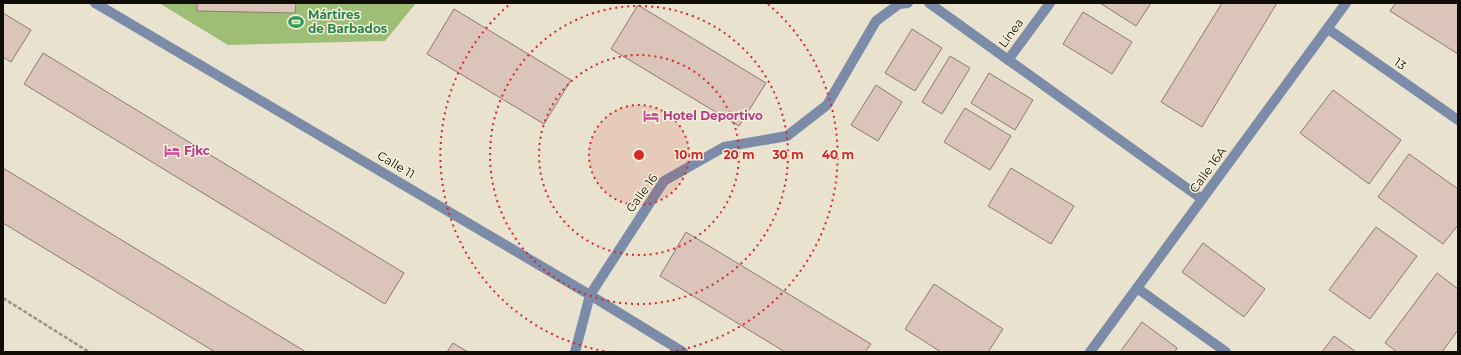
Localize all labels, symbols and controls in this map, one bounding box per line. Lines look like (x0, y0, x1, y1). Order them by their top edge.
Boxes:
place label: Mártires de Barbados (308, 7, 388, 36)
sports icon: Mártires de Barbados (287, 13, 305, 31)
street label: Línea (995, 15, 1026, 50)
street label: 13 (1391, 54, 1409, 73)
hotel icon: Hotel Deportivo (642, 107, 660, 125)
place label: Hotel Deportivo (663, 108, 763, 123)
hotel icon: Fjkc (163, 142, 181, 160)
place label: Fjkc (184, 143, 210, 158)
street label: Calle 16A (1186, 144, 1229, 195)
text: 10 m (675, 147, 703, 162)
text: 20 m (723, 147, 755, 162)
text: 30 m (771, 147, 804, 162)
text: 40 m (822, 147, 854, 162)
street label: Calle 11 (375, 148, 418, 182)
centre of rings (632, 148, 646, 162)
street label: Calle 16 (623, 171, 661, 215)

